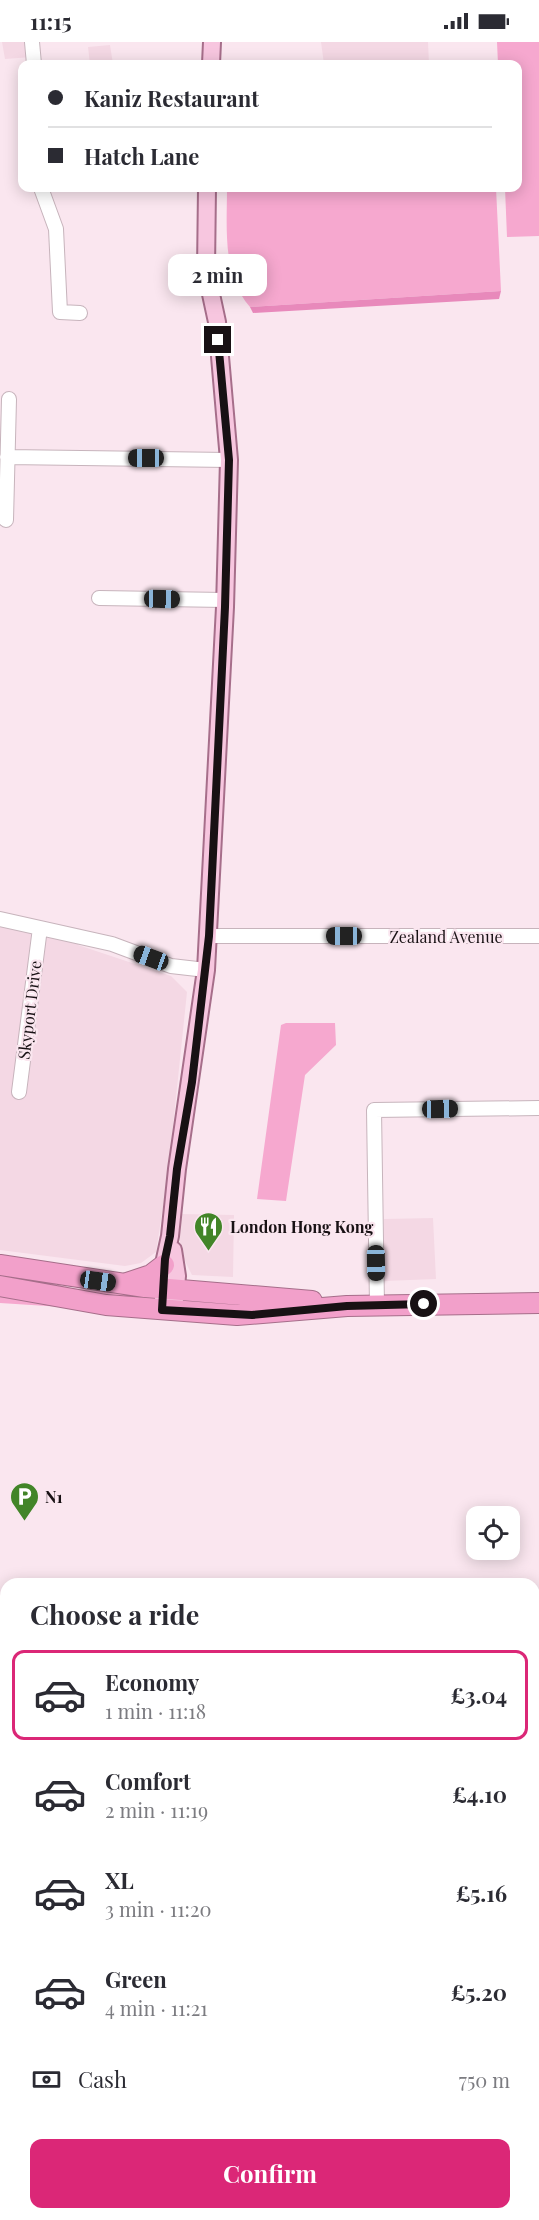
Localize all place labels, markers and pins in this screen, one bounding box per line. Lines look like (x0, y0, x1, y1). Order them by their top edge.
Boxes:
restaurant icon: London Hong Kong (193, 1210, 225, 1252)
place label: London Hong Kong (230, 1216, 374, 1237)
parking icon: N1 (8, 1480, 40, 1522)
place label: N1 (45, 1486, 63, 1507)

